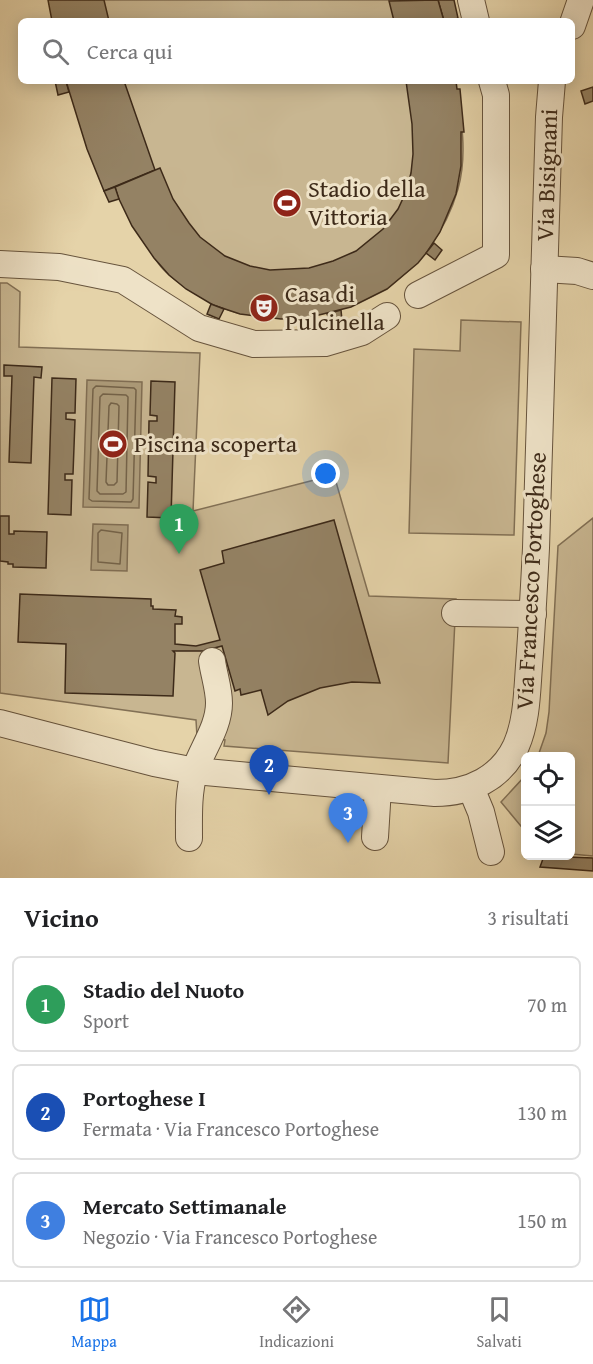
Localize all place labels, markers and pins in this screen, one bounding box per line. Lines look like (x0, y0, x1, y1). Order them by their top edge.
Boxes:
place label: Stadio della Vittoria (308, 171, 426, 234)
sports icon: Stadio della Vittoria (271, 187, 303, 219)
place label: Casa di Pulcinella (285, 276, 385, 339)
theatre icon: Casa di Pulcinella (248, 292, 280, 324)
place label: Piscina scoperta (134, 426, 298, 461)
sports icon: Piscina scoperta (97, 428, 129, 460)
pin: 1 (160, 504, 198, 554)
pin: 2 (250, 746, 288, 795)
pin: 3 (328, 794, 368, 843)

